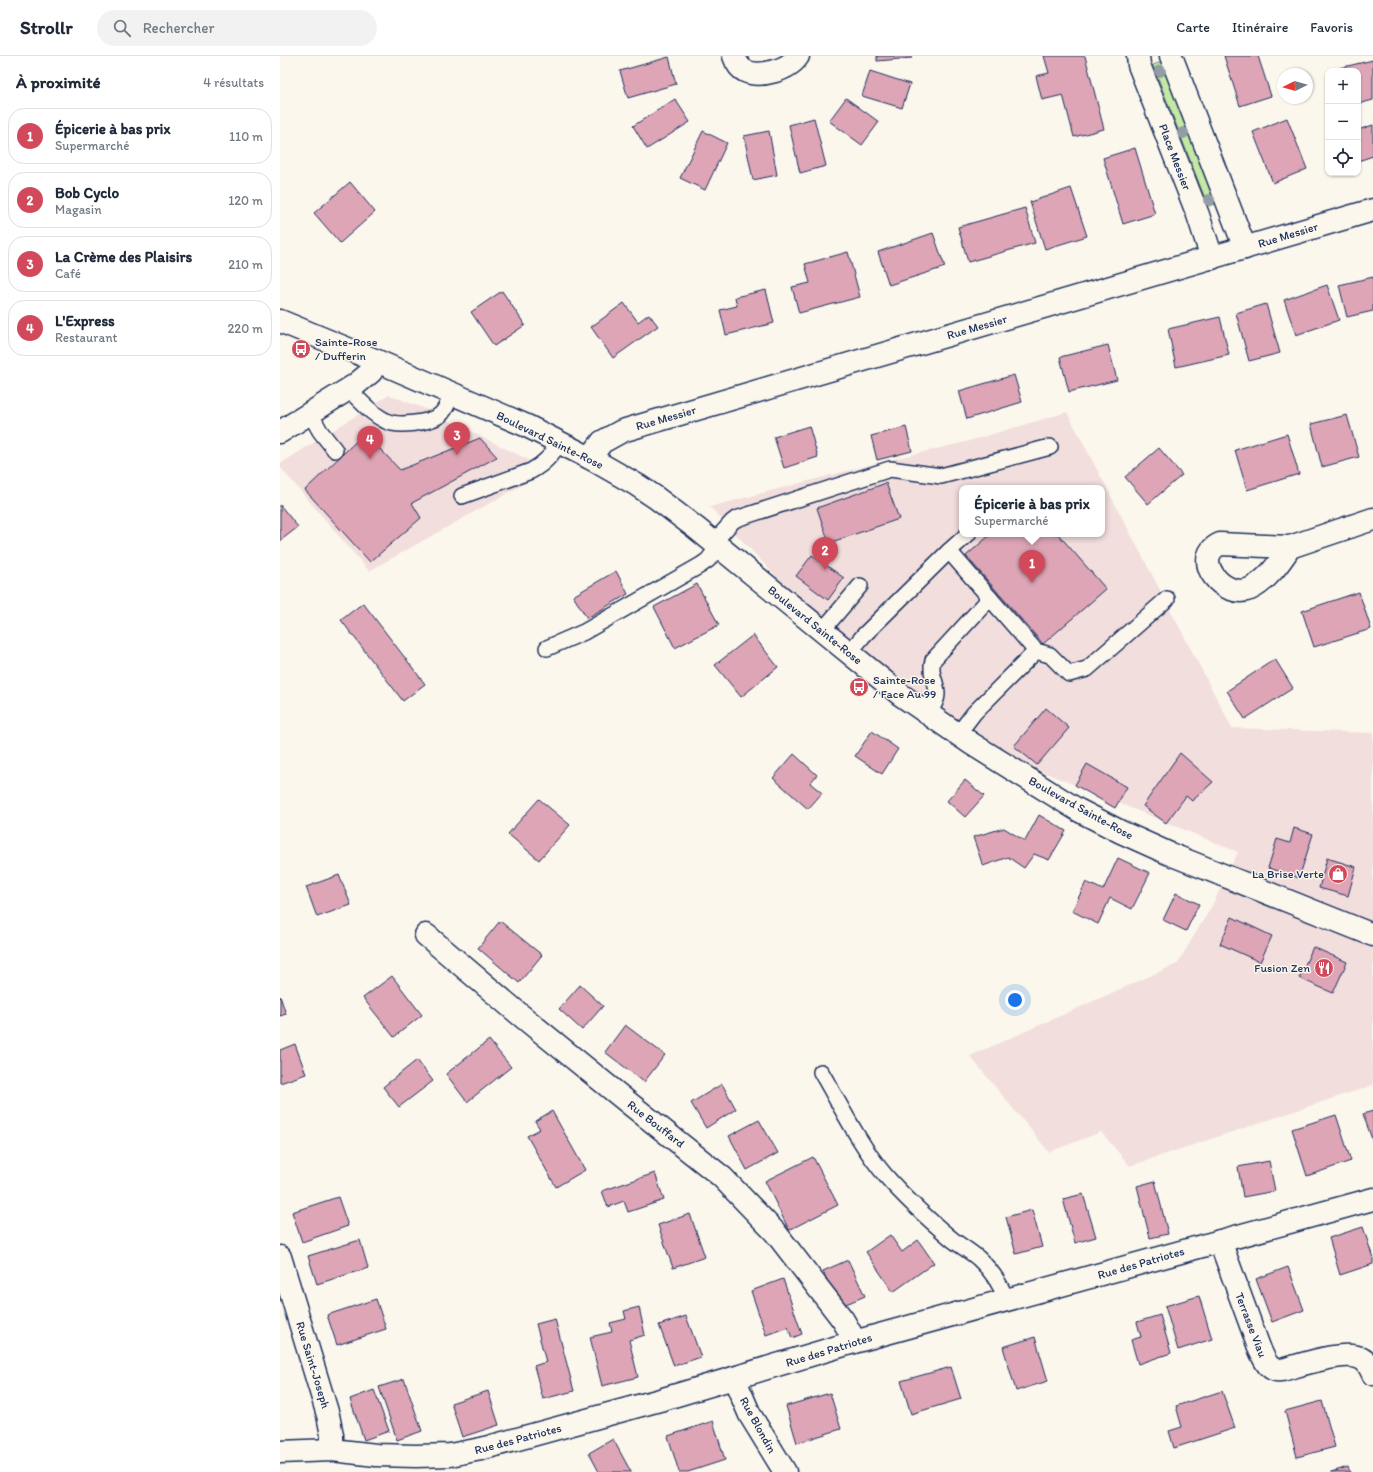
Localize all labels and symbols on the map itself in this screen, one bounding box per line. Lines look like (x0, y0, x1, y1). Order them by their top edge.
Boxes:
north arrow (1277, 68, 1313, 104)
street label: Place Messier (1156, 122, 1194, 193)
street label: Rue Messier (1256, 219, 1320, 251)
street label: Rue Messier (945, 312, 1009, 342)
place label: Sainte-Rose / Dufferin (315, 335, 378, 363)
bus stop icon: Sainte-Rose / Dufferin (290, 338, 312, 360)
street label: Rue Messier (634, 403, 698, 433)
street label: Boulevard Sainte-Rose (494, 408, 606, 472)
pin: 3 (444, 422, 470, 455)
pin: 4 (357, 426, 383, 459)
pin: 2 (812, 537, 838, 570)
pin: 1 (1019, 550, 1045, 583)
street label: Boulevard Sainte-Rose (765, 583, 865, 667)
place label: Sainte-Rose / Face Au 99 (873, 673, 936, 701)
bus stop icon: Sainte-Rose / Face Au 99 (848, 676, 870, 698)
street label: Boulevard Sainte-Rose (1026, 773, 1136, 843)
shop icon: La Brise Verte (1327, 863, 1349, 885)
place label: La Brise Verte (1252, 867, 1324, 881)
restaurant icon: Fusion Zen (1313, 957, 1335, 979)
place label: Fusion Zen (1254, 961, 1310, 975)
your location (1005, 990, 1025, 1010)
street label: Rue Bouffard (625, 1097, 688, 1151)
street label: Rue des Patriotes (1096, 1244, 1186, 1282)
street label: Terrasse Viau (1232, 1291, 1270, 1360)
street label: Rue Saint-Joseph (293, 1320, 333, 1410)
street label: Rue des Patriotes (784, 1330, 874, 1370)
street label: Rue Blondin (737, 1394, 779, 1456)
street label: Rue des Patriotes (473, 1421, 563, 1457)

